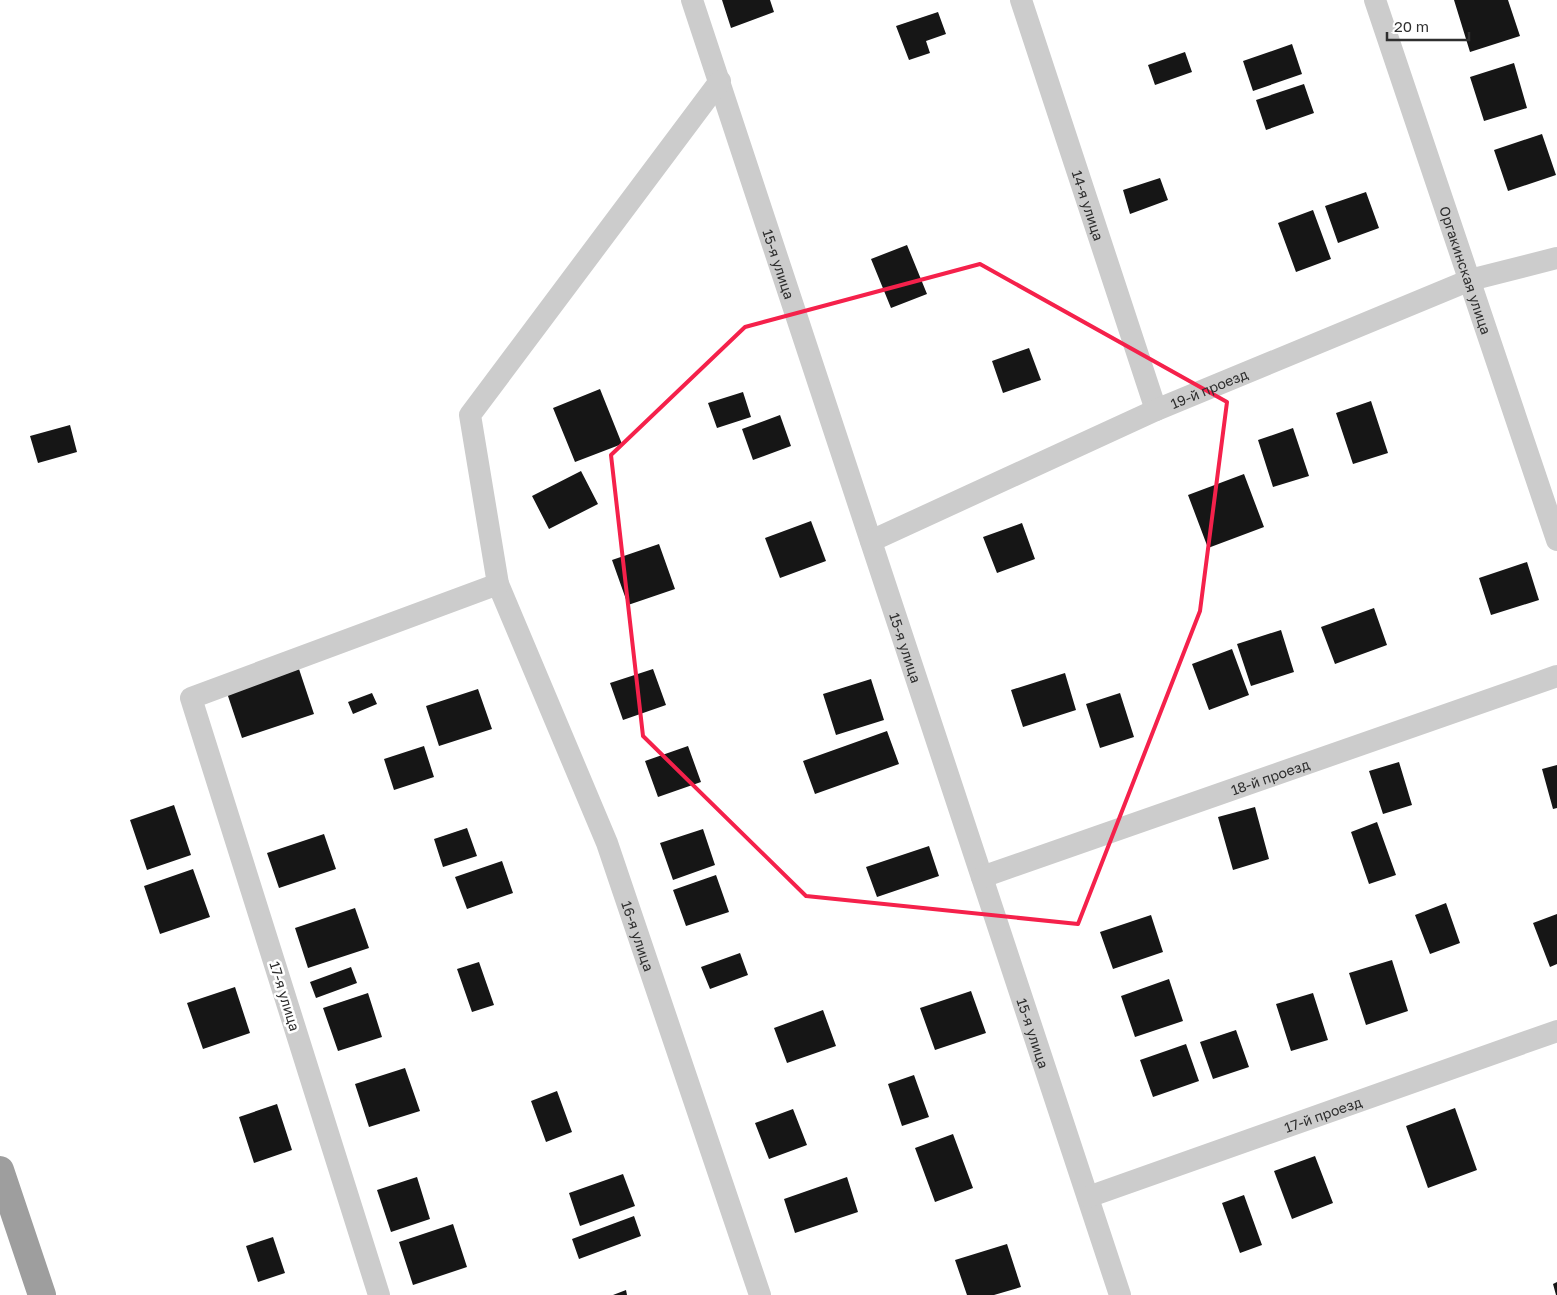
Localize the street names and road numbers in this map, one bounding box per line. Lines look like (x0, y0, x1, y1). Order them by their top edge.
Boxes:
street label: 14-я улица (1069, 168, 1108, 243)
street label: Оргакинская улица (1437, 204, 1496, 336)
street label: 15-я улица (760, 227, 799, 301)
street label: 19-й проезд (1168, 364, 1251, 412)
street label: 15-я улица (887, 610, 926, 685)
street label: 18-й проезд (1228, 755, 1312, 798)
street label: 16-я улица (619, 898, 658, 973)
street label: 17-я улица (266, 959, 304, 1033)
street label: 15-я улица (1014, 996, 1053, 1070)
street label: 17-й проезд (1282, 1092, 1364, 1135)

